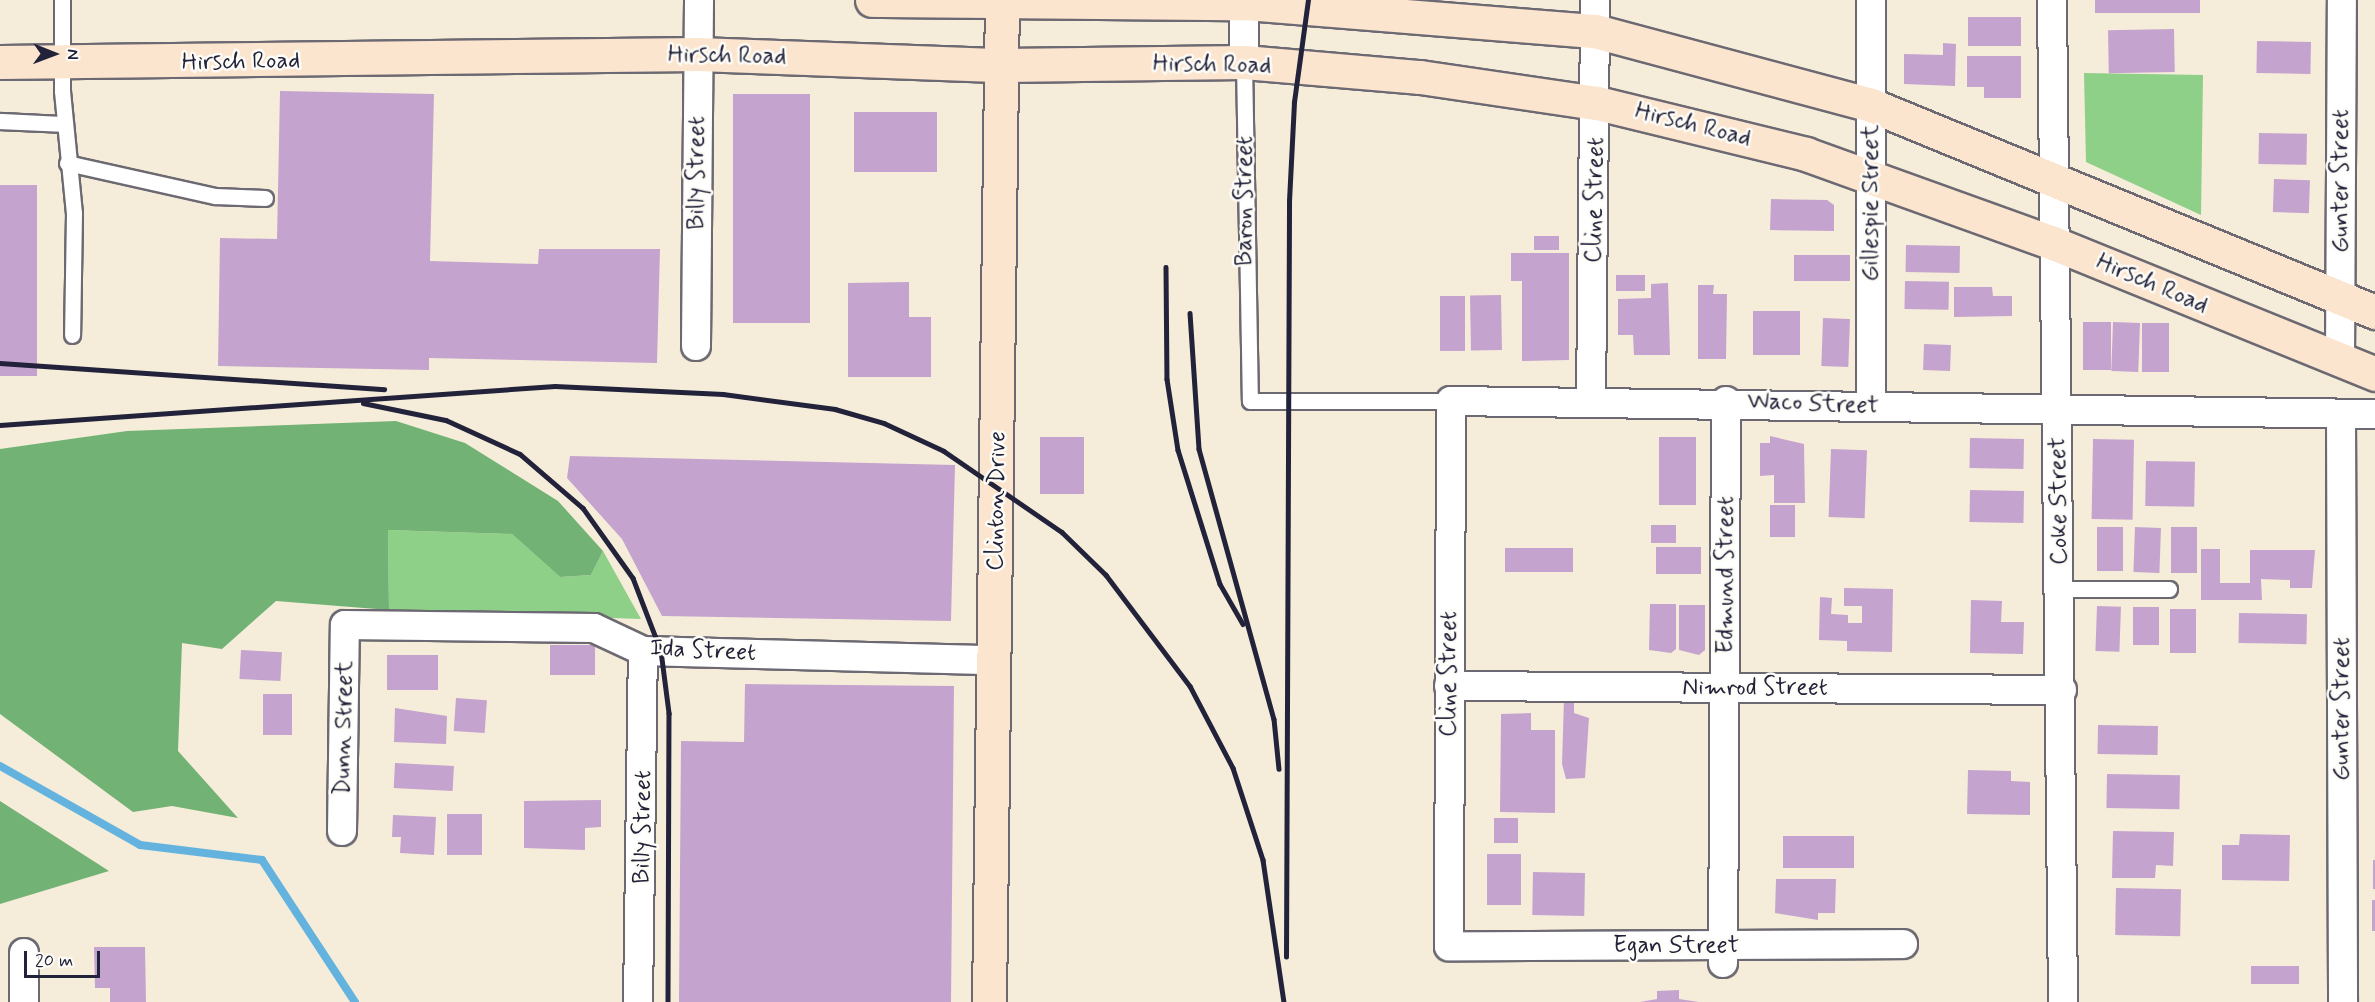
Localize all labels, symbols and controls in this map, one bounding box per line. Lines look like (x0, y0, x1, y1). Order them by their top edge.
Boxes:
north arrow (24, 24, 84, 84)
street label: Hirsch Road (667, 41, 787, 71)
street label: Hirsch Road (181, 47, 301, 77)
text: N (62, 49, 83, 60)
street label: Hirsch Road (1152, 50, 1272, 80)
street label: Hirsch Road (1632, 97, 1754, 153)
street label: Gunter Street (2327, 107, 2355, 255)
street label: Billy Street (683, 114, 711, 232)
street label: Gillespie Street (1857, 124, 1885, 282)
street label: Baron Street (1231, 134, 1259, 268)
street label: Cline Street (1579, 135, 1611, 265)
street label: Hirsch Road (2092, 248, 2212, 320)
street label: Waco Street (1747, 387, 1879, 421)
street label: Clinton Drive (981, 431, 1013, 571)
street label: Coke Street (2043, 437, 2075, 565)
street label: Edmund Street (1712, 494, 1740, 656)
street label: Cline Street (1435, 609, 1463, 739)
street label: Ida Street (647, 634, 759, 668)
street label: Gunter Street (2328, 635, 2356, 783)
street label: Dunn Street (328, 660, 360, 796)
street label: Nimrod Street (1680, 674, 1830, 702)
street label: Billy Street (628, 768, 658, 886)
street label: Egan Street (1614, 932, 1738, 960)
scale bar (27, 939, 104, 977)
text: 20 m (35, 949, 73, 973)

